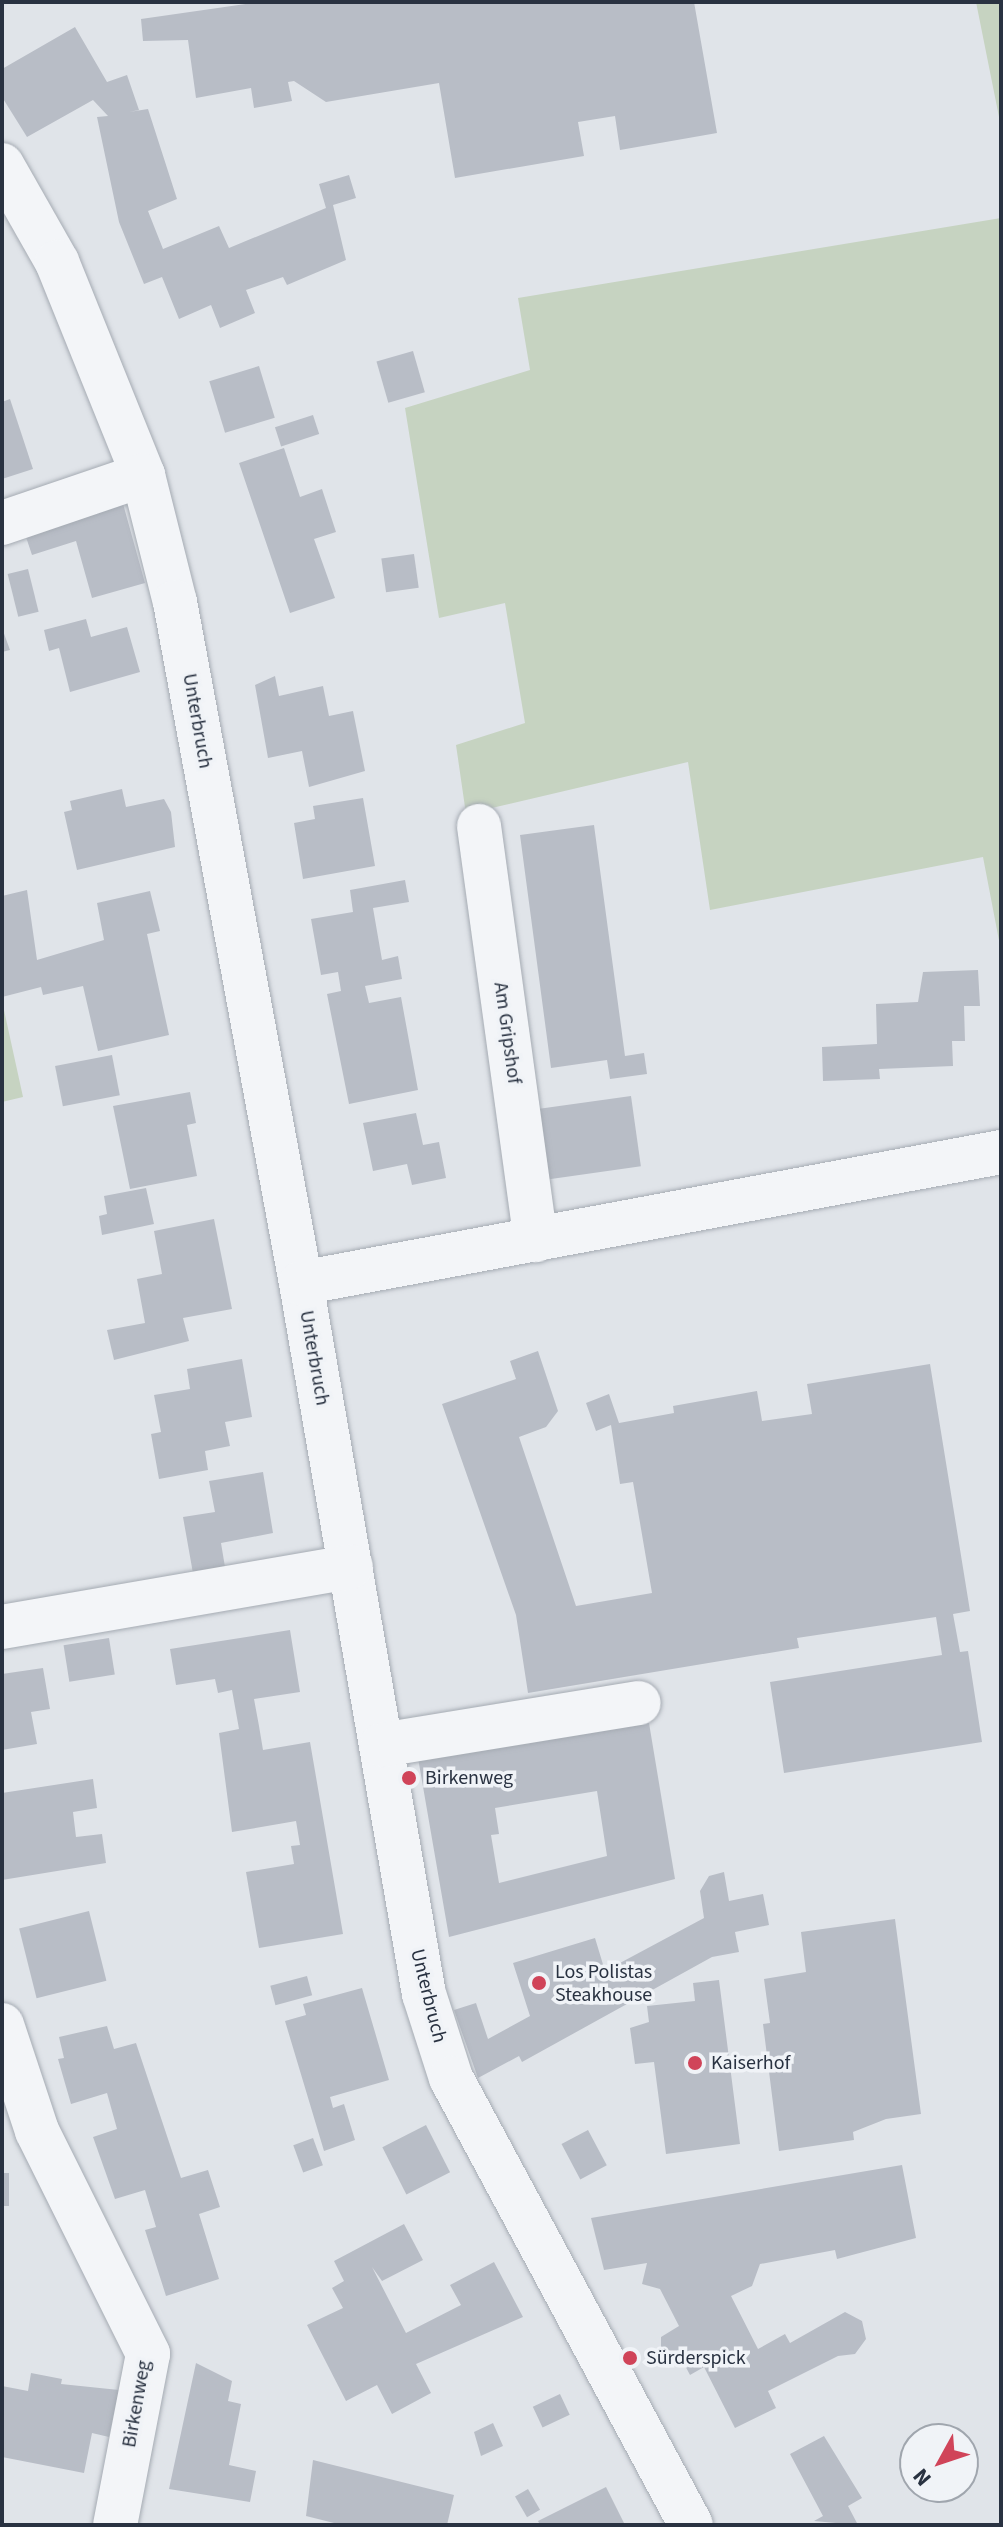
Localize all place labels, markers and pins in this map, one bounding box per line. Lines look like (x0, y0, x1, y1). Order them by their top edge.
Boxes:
place label: Birkenweg (425, 1766, 513, 1790)
marker: Birkenweg (400, 1769, 418, 1787)
place label: Los Polistas Steakhouse (555, 1960, 652, 2007)
marker: Los Polistas Steakhouse (530, 1974, 548, 1992)
place label: Kaiserhof (711, 2051, 790, 2075)
marker: Kaiserhof (686, 2054, 704, 2072)
place label: Sürderspick (646, 2346, 746, 2370)
marker: Sürderspick (621, 2349, 639, 2367)

